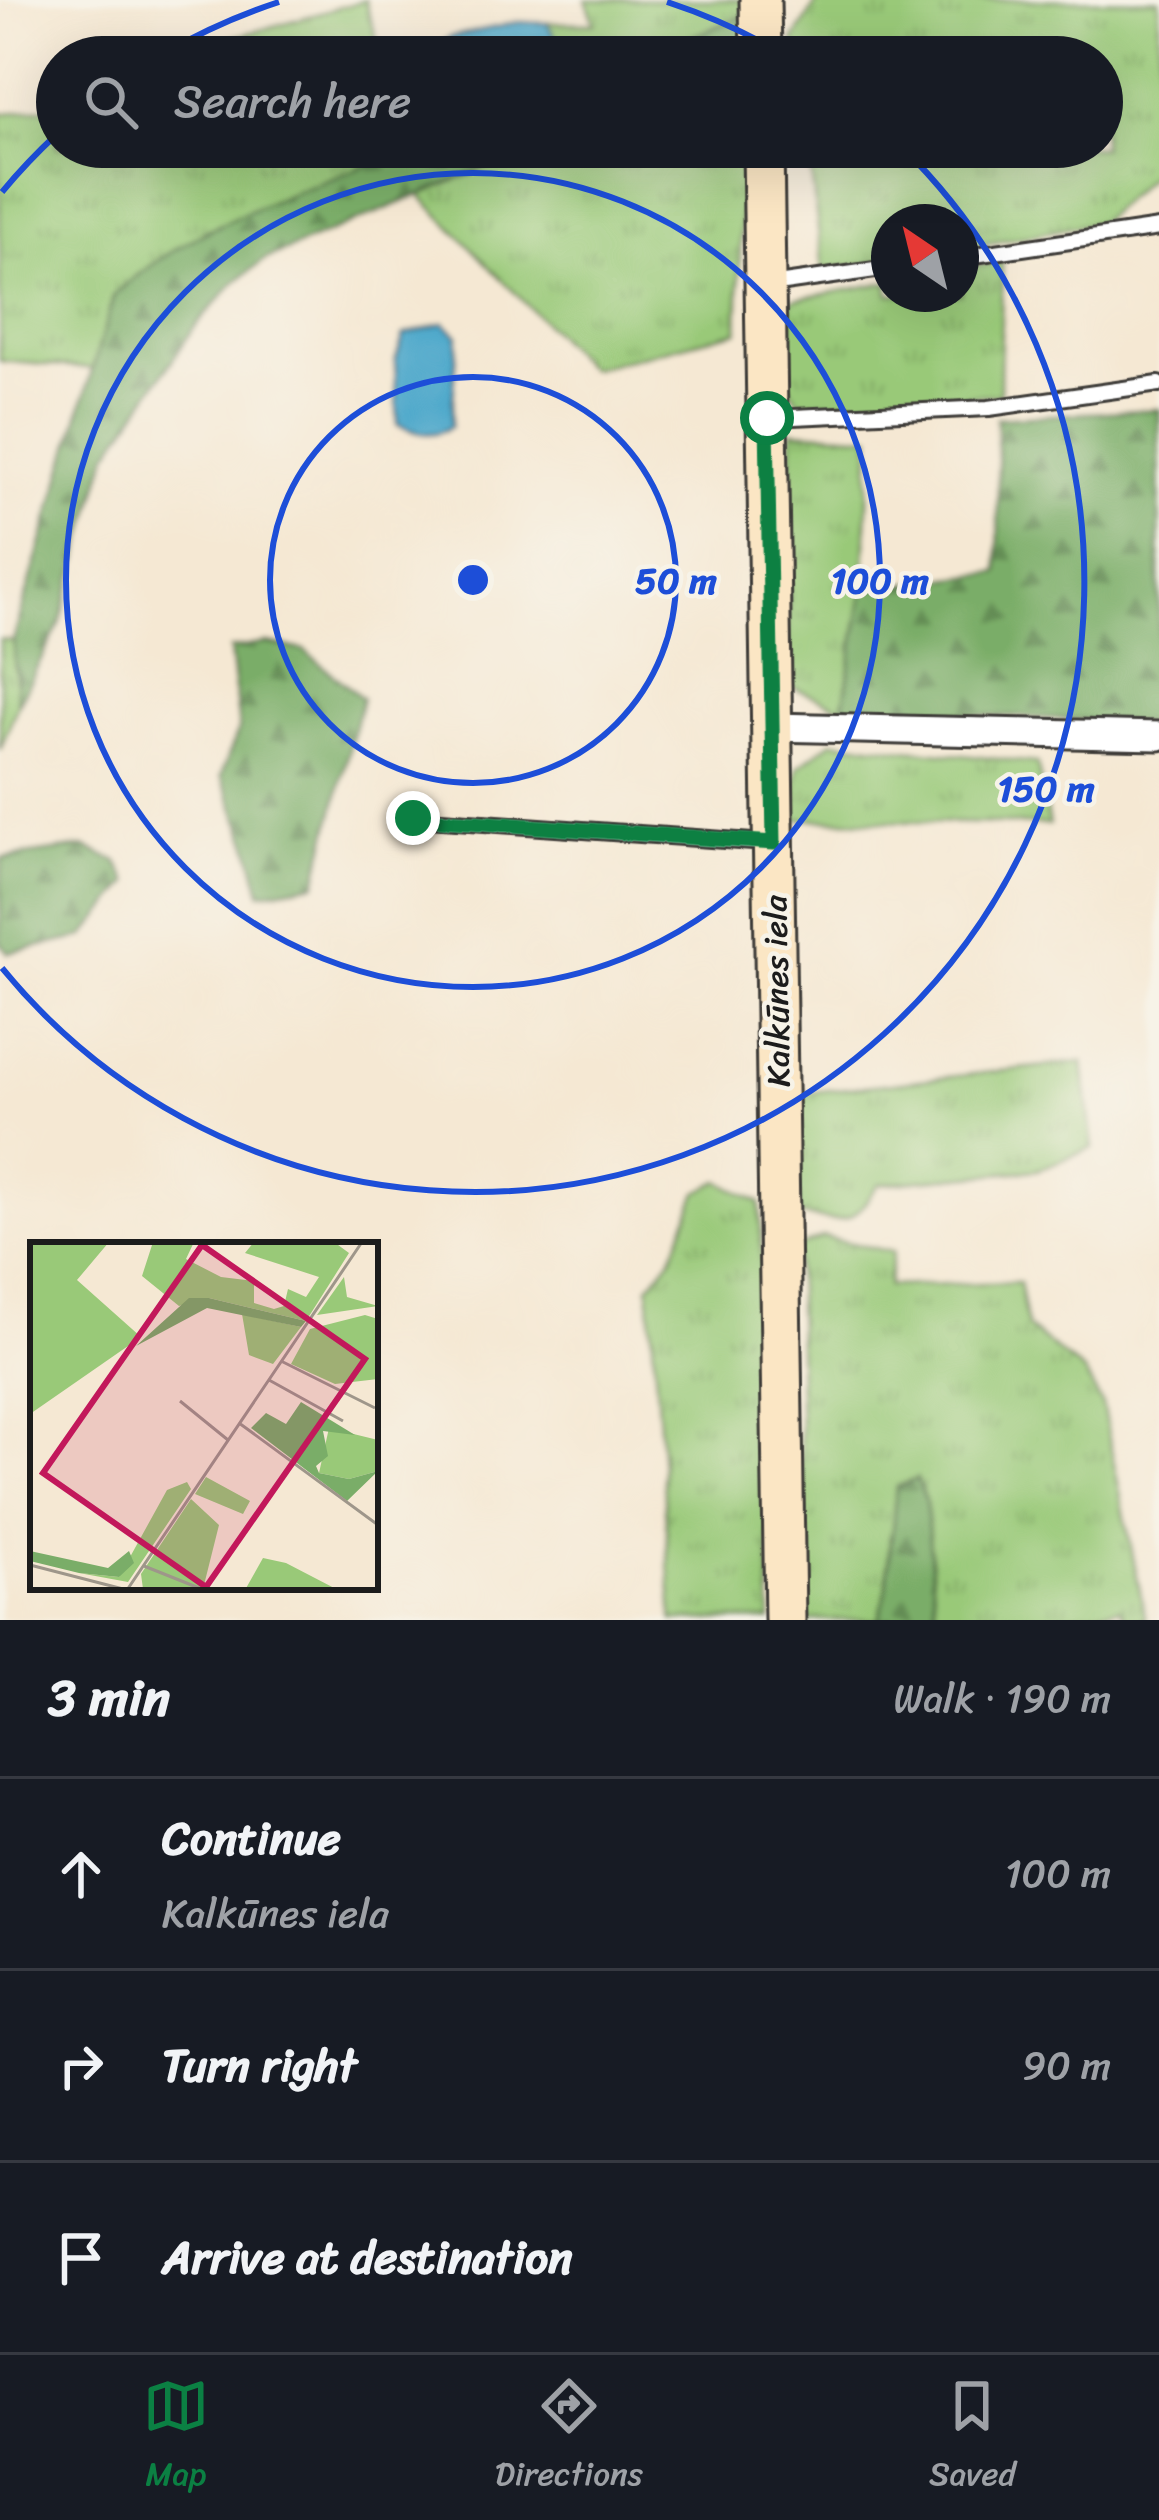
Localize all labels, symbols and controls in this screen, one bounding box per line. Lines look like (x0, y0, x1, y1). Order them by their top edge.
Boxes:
search box (36, 36, 1123, 168)
text: Search here (174, 62, 411, 142)
icon: search (78, 69, 144, 135)
north arrow (871, 204, 979, 312)
route start (740, 391, 794, 445)
text: 50 m (635, 549, 717, 613)
text: 100 m (831, 549, 929, 613)
centre of rings (452, 559, 494, 601)
text: 150 m (997, 757, 1095, 821)
route end (386, 791, 440, 845)
street label: Kalkūnes iela (746, 894, 808, 1087)
inset map (30, 1242, 378, 1590)
text: 3 min (48, 1653, 170, 1743)
text: Walk · 190 m (893, 1664, 1111, 1733)
text: Continue (162, 1799, 341, 1879)
text: 100 m (1005, 1839, 1111, 1908)
icon: ahead (48, 1841, 114, 1907)
text: Kalkūnes iela (162, 1879, 389, 1948)
text: Turn right (162, 2026, 357, 2106)
text: 90 m (1022, 2031, 1111, 2100)
icon: right (48, 2033, 114, 2099)
text: Arrive at destination (162, 2218, 572, 2298)
icon: arrive (48, 2225, 114, 2291)
tab: Map (143, 2373, 209, 2503)
tab: Directions (495, 2373, 643, 2503)
tab: Saved (929, 2373, 1016, 2503)

